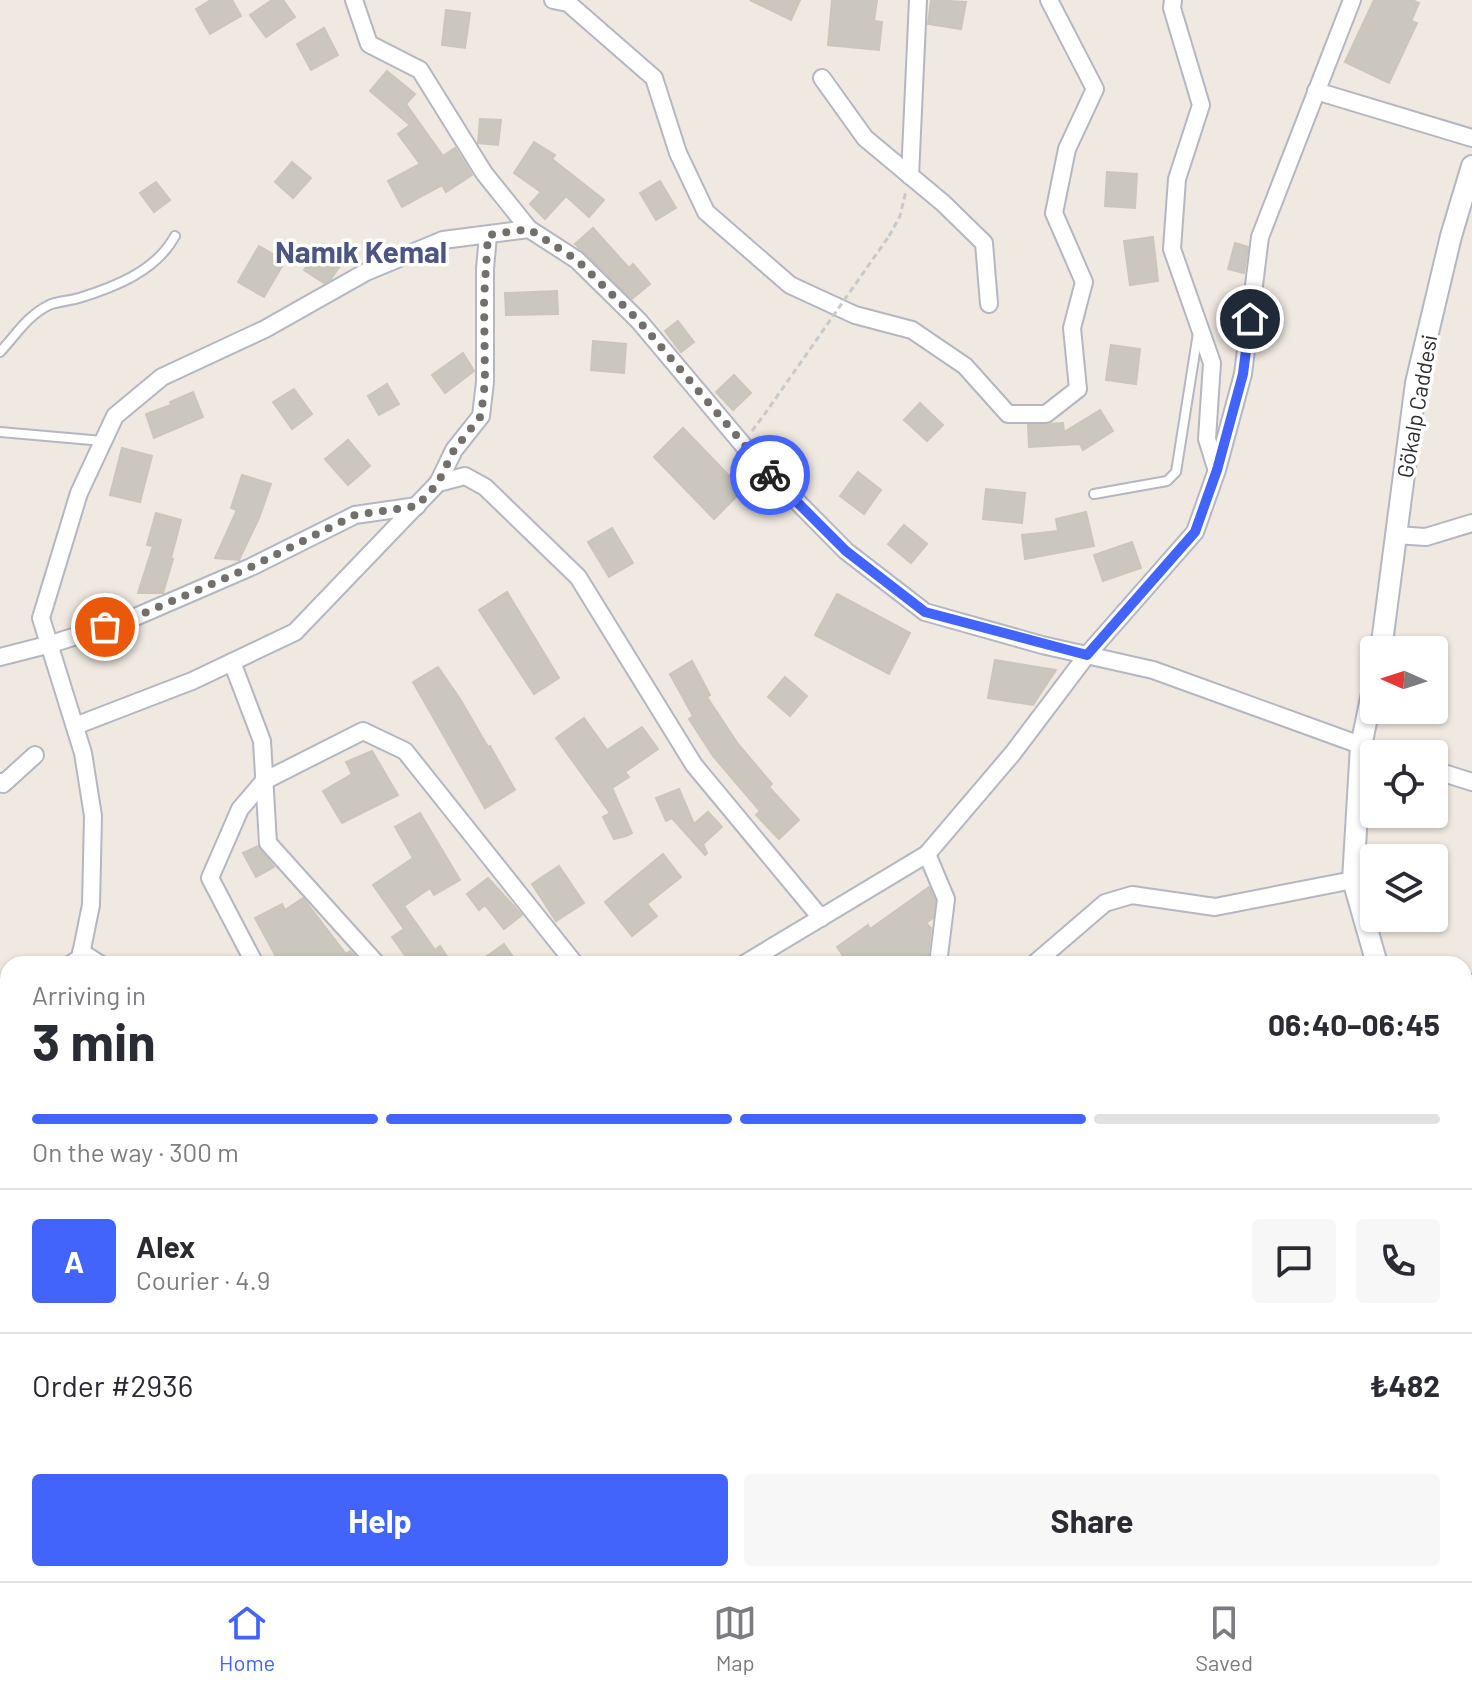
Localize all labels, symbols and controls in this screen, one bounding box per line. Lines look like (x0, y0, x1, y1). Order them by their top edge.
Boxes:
district label: Namık Kemal (275, 233, 447, 269)
pin (1216, 285, 1284, 353)
icon: home (1228, 297, 1272, 341)
street label: Gökalp Caddesi (1391, 332, 1441, 480)
courier (730, 435, 810, 515)
icon: bike (748, 453, 792, 497)
pin (71, 593, 139, 661)
icon: bag (83, 605, 127, 649)
north arrow (1360, 636, 1448, 724)
map controls (1360, 636, 1448, 932)
button: locate (1360, 740, 1448, 828)
button: layers (1360, 844, 1448, 932)
text: Arriving in (32, 979, 146, 1010)
text: 06:40–06:45 (1268, 1006, 1440, 1042)
text: 3 min (32, 1009, 156, 1071)
text: On the way · 300 m (32, 1136, 239, 1167)
button: chat (1252, 1219, 1336, 1303)
button: phone (1356, 1219, 1440, 1303)
text: Alex (136, 1228, 195, 1264)
text: A (64, 1243, 84, 1279)
text: Courier · 4.9 (136, 1264, 270, 1295)
text: Order #2936 (32, 1367, 193, 1403)
text: ₺482 (1369, 1367, 1440, 1403)
button: Help (32, 1474, 728, 1566)
button: Share (744, 1474, 1440, 1566)
tab: Home (219, 1601, 275, 1675)
tab: Map (713, 1601, 757, 1675)
tab: Saved (1195, 1601, 1253, 1675)

